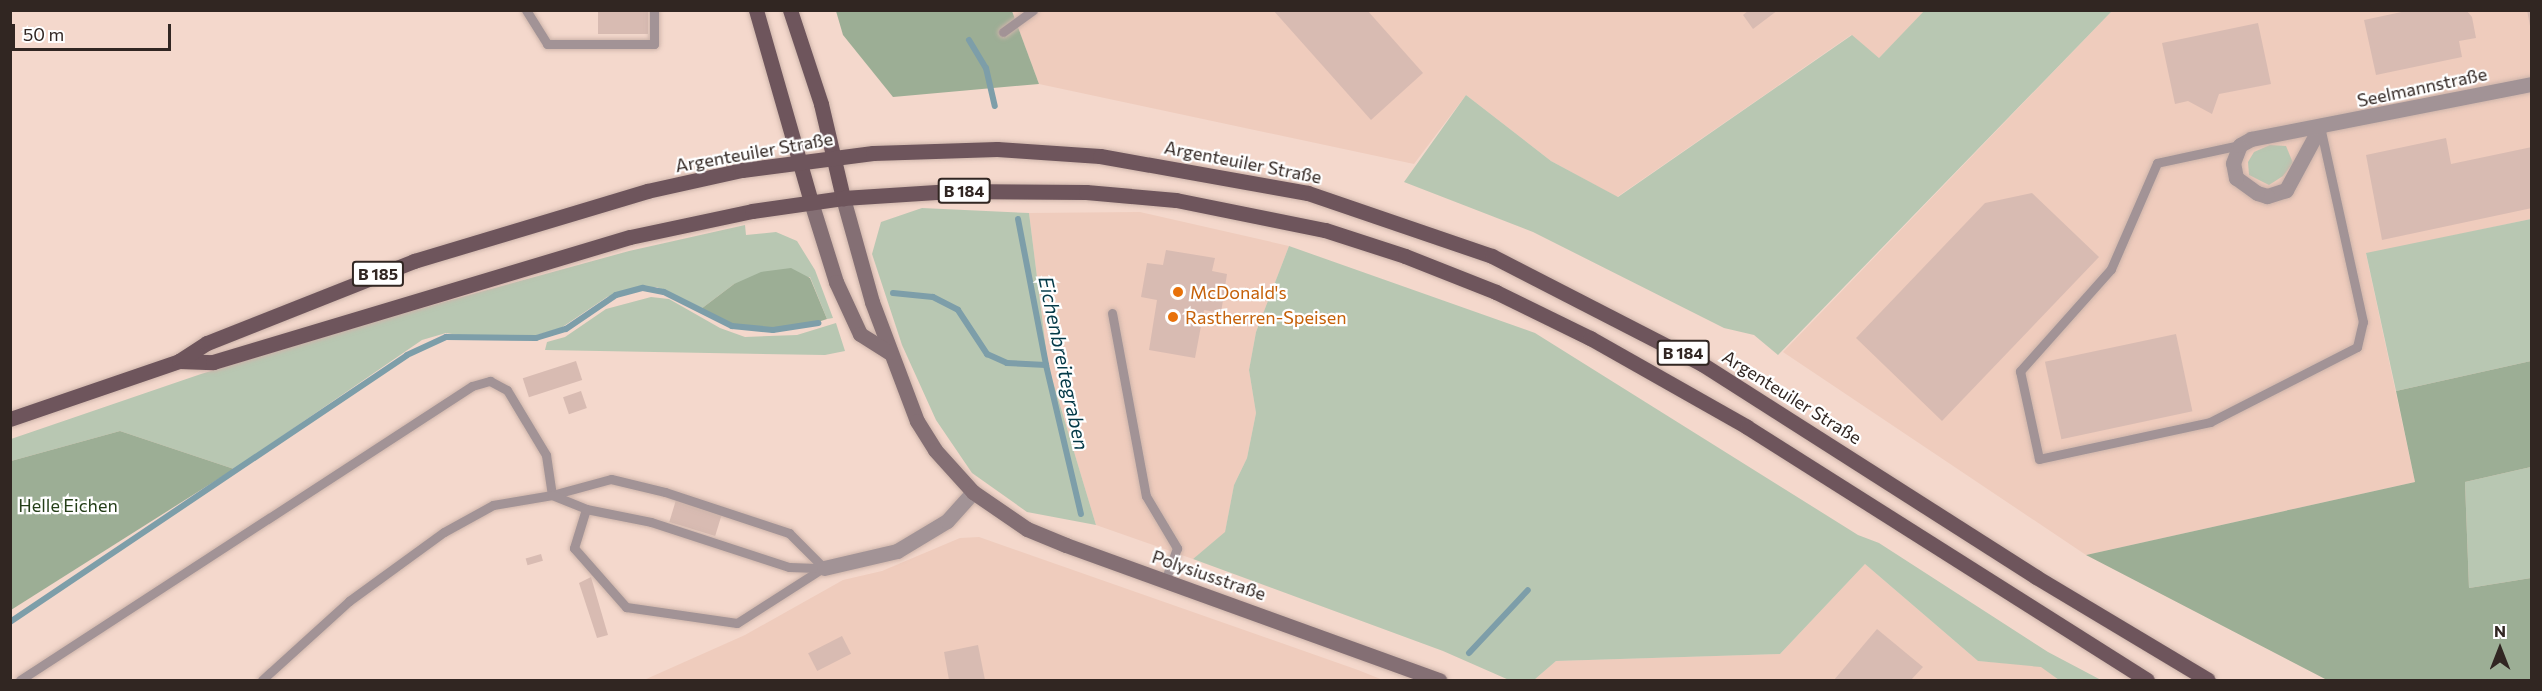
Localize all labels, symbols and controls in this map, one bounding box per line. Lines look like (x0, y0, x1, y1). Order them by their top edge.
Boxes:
scale bar (15, 12, 174, 50)
text: 50 m (23, 23, 64, 45)
street label: Seelmannstraße (2355, 63, 2489, 111)
street label: Argenteuiler Straße (673, 127, 835, 177)
street label: Argenteuiler Straße (1163, 136, 1323, 188)
road number: B 184 (937, 178, 991, 204)
road number: B 185 (351, 261, 405, 287)
water label: Eichenbreitegraben (1034, 274, 1094, 452)
place label: McDonald's (1190, 281, 1287, 303)
marker: McDonald's (1171, 285, 1185, 299)
place label: Rastherren-Speisen (1185, 306, 1347, 328)
marker: Rastherren-Speisen (1166, 310, 1180, 324)
road number: B 184 (1656, 340, 1710, 366)
street label: Argenteuiler Straße (1719, 346, 1865, 448)
park label: Helle Eichen (18, 494, 118, 516)
street label: Polysiusstraße (1149, 545, 1269, 605)
north arrow (2470, 619, 2530, 679)
text: N (2494, 621, 2506, 640)

